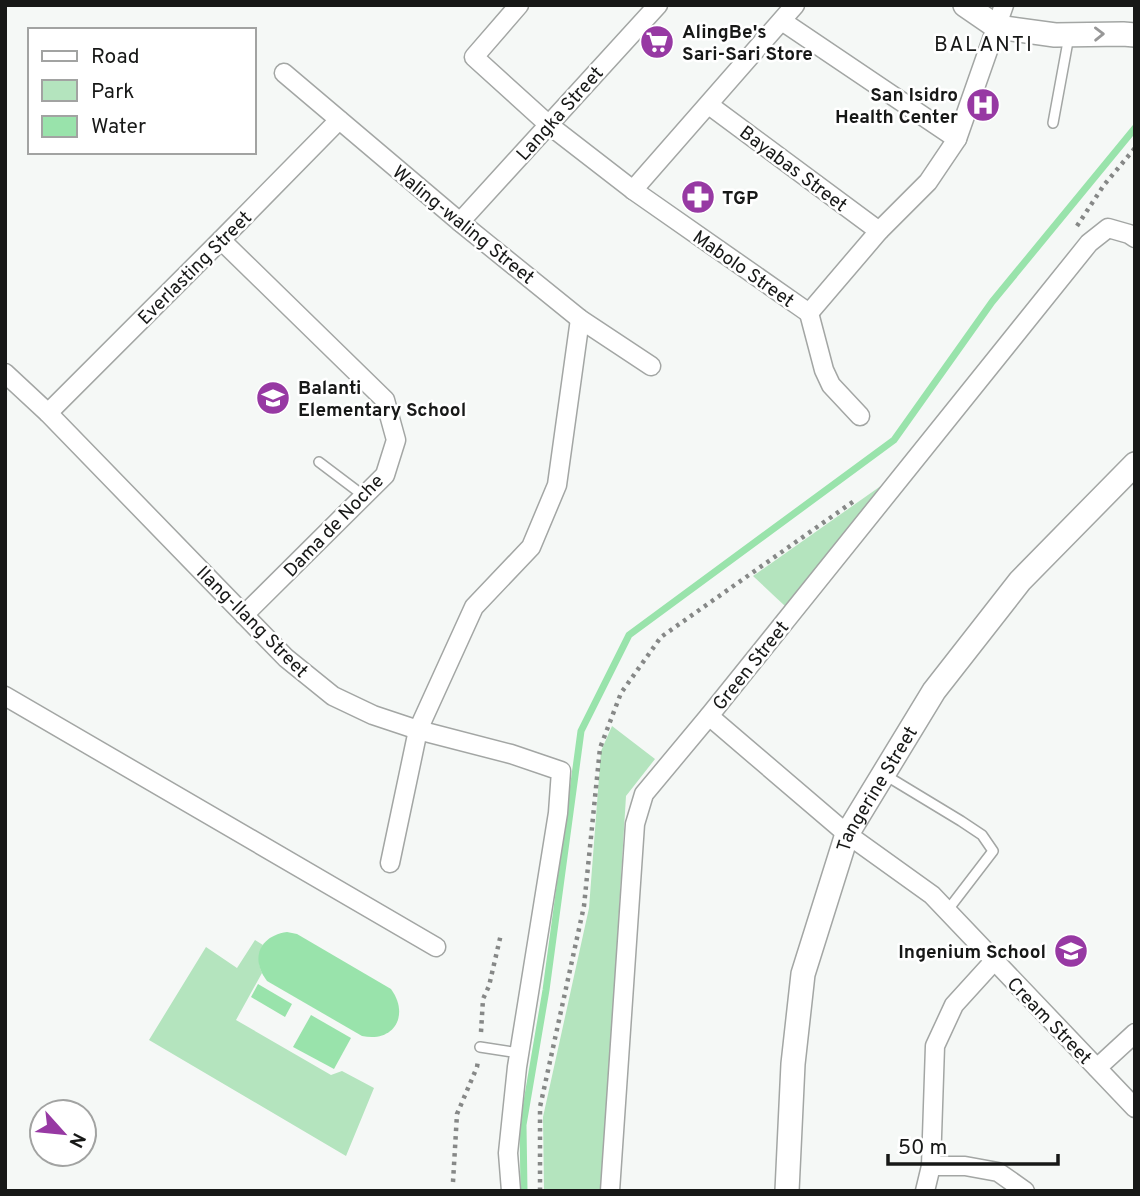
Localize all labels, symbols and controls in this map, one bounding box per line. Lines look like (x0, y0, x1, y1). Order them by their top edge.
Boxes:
place label: AlingBe's Sari-Sari Store (682, 21, 813, 67)
supermarket icon: AlingBe's Sari-Sari Store (638, 23, 676, 61)
one-way arrow (1095, 26, 1105, 42)
legend (28, 28, 256, 154)
district label: BALANTI (934, 32, 1034, 59)
text: Road (91, 44, 140, 71)
street label: Langka Street (512, 62, 609, 167)
text: Park (91, 79, 134, 106)
place label: San Isidro Health Center (835, 84, 958, 130)
hospital icon: San Isidro Health Center (964, 86, 1002, 124)
text: Water (91, 114, 146, 141)
street label: Bayabas Street (734, 121, 851, 218)
street label: Waling-waling Street (387, 161, 539, 290)
pharmacy icon: TGP (679, 178, 717, 216)
place label: TGP (722, 187, 758, 211)
street label: Everlasting Street (133, 206, 257, 330)
street label: Mabolo Street (687, 226, 798, 313)
place label: Balanti Elementary School (298, 377, 466, 423)
school or university icon: Balanti Elementary School (254, 379, 292, 417)
street label: Dama de Noche (279, 470, 390, 583)
street label: Ilang-Ilang Street (191, 561, 313, 683)
street label: Green Street (708, 617, 795, 716)
street label: Tangerine Street (832, 722, 924, 855)
school or university icon: Ingenium School (1052, 932, 1090, 970)
place label: Ingenium School (898, 941, 1046, 965)
street label: Cream Street (1001, 973, 1096, 1070)
north arrow (28, 1098, 98, 1168)
scale bar (888, 1122, 1058, 1166)
text: N (63, 1128, 90, 1151)
text: 50 m (898, 1135, 947, 1162)

